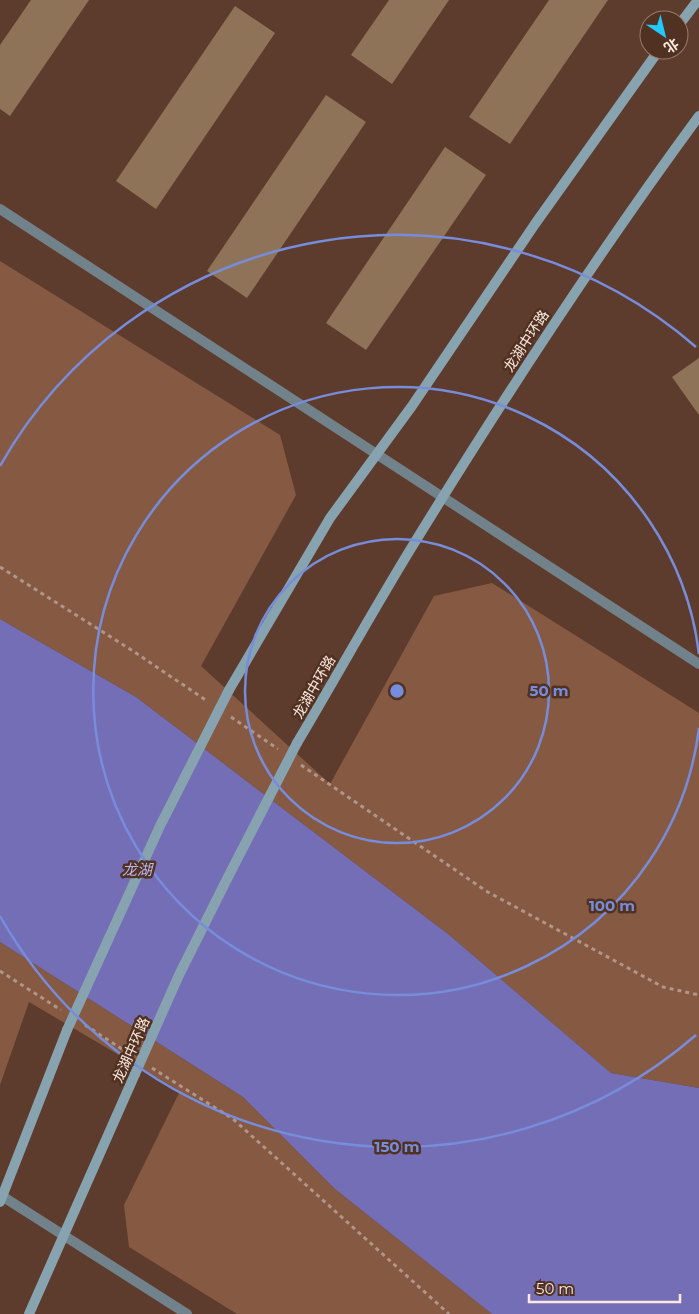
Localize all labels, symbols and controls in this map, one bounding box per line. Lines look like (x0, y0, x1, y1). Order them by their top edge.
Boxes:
north arrow (639, 10, 689, 60)
text: 北 (661, 34, 682, 57)
street label: 龙湖中环路 (499, 307, 553, 375)
street label: 龙湖中环路 (289, 652, 339, 722)
text: 50 m (529, 681, 569, 700)
centre of rings (388, 682, 406, 700)
water label: 龙湖 (122, 860, 154, 879)
text: 100 m (589, 896, 635, 915)
street label: 龙湖中环路 (109, 1014, 153, 1086)
text: 150 m (375, 1137, 419, 1156)
scale bar (529, 1272, 680, 1304)
text: 50 m (536, 1279, 574, 1298)

